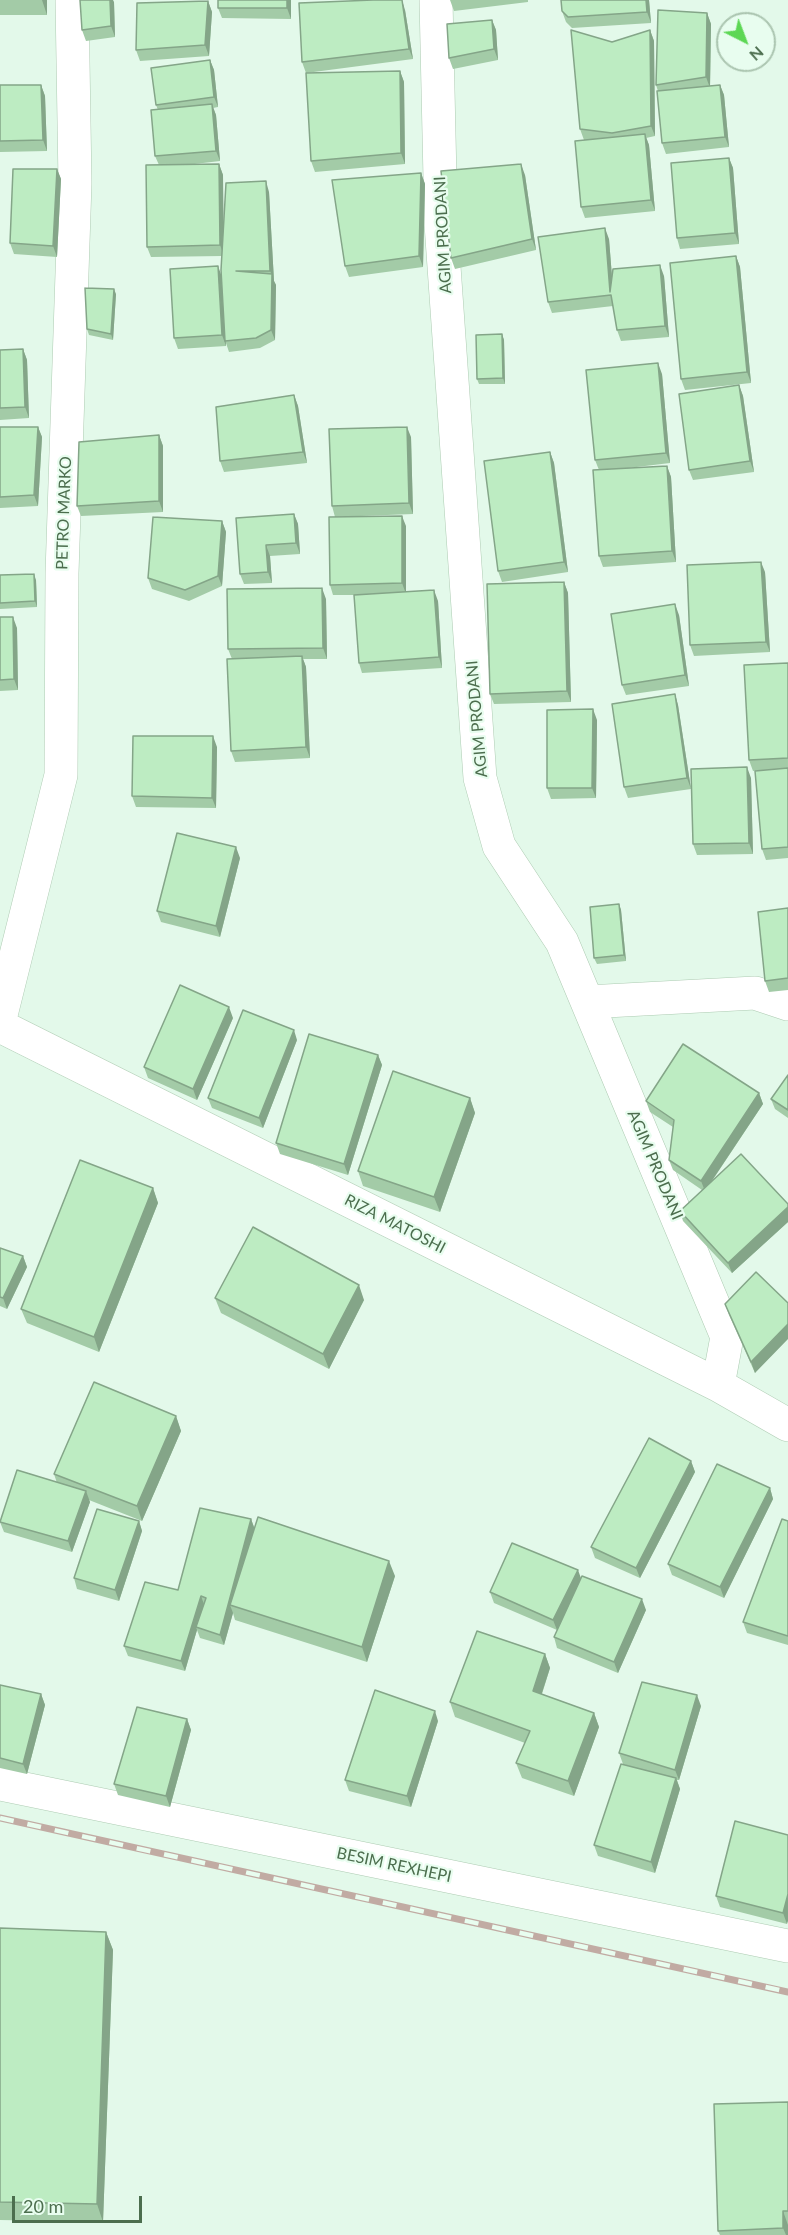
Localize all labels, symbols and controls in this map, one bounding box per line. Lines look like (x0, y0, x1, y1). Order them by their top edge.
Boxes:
north arrow (716, 12, 776, 72)
text: N (746, 43, 768, 65)
street label: AGIM PRODANI (430, 176, 456, 294)
street label: PETRO MARKO (52, 456, 76, 570)
street label: AGIM PRODANI (462, 660, 492, 778)
street label: AGIM PRODANI (623, 1107, 687, 1223)
street label: RIZA MATOSHI (341, 1190, 449, 1258)
street label: BESIM REXHEPI (335, 1843, 453, 1887)
scale bar (15, 2184, 146, 2222)
text: 20 m (23, 2195, 63, 2217)

